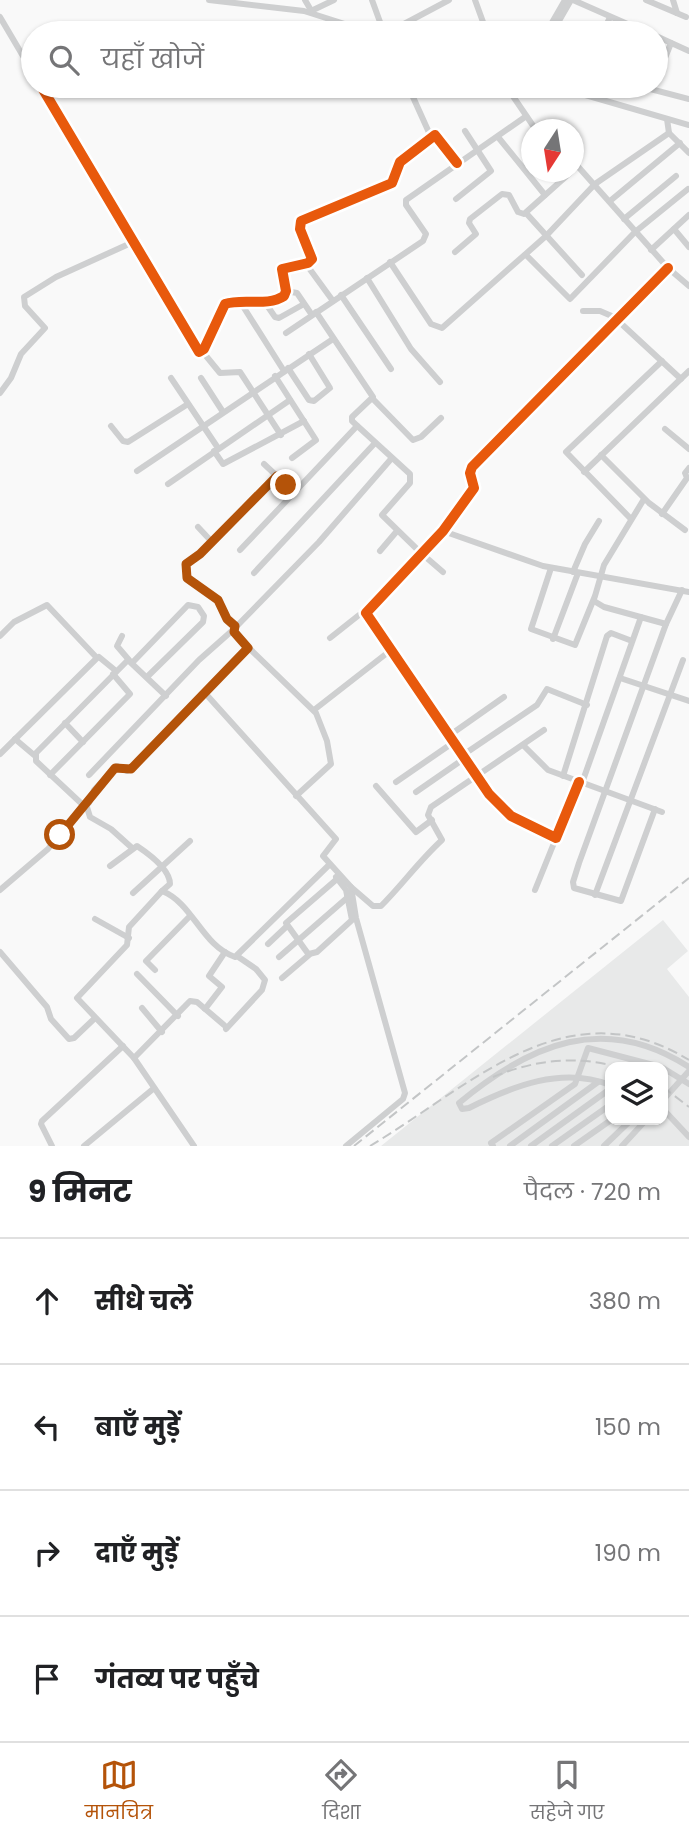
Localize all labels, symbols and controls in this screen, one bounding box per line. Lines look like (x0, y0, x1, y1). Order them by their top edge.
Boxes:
search box (21, 21, 668, 98)
icon: search (45, 41, 83, 79)
text: यहाँ खोजें (101, 41, 204, 77)
north arrow (521, 119, 584, 182)
route end (270, 469, 301, 500)
route start (44, 819, 75, 850)
map controls (605, 1062, 668, 1125)
button: layers (605, 1062, 668, 1125)
text: 9 मिनट (28, 1170, 132, 1213)
text: पैदल · 720 m (524, 1176, 661, 1208)
icon: ahead (28, 1282, 66, 1320)
text: सीधे चलें (95, 1283, 193, 1319)
text: 380 m (589, 1285, 661, 1317)
icon: left (28, 1408, 66, 1446)
text: बाएँ मुड़ें (95, 1409, 180, 1445)
text: 150 m (595, 1411, 661, 1443)
icon: right (28, 1534, 66, 1572)
text: दाएँ मुड़ें (95, 1535, 178, 1571)
text: 190 m (595, 1537, 661, 1569)
icon: arrive (28, 1660, 66, 1698)
text: गंतव्य पर पहुँचे (95, 1661, 259, 1697)
tab: मानचित्र (85, 1756, 153, 1827)
tab: दिशा (322, 1756, 361, 1827)
tab: सहेजे गए (530, 1756, 604, 1827)

